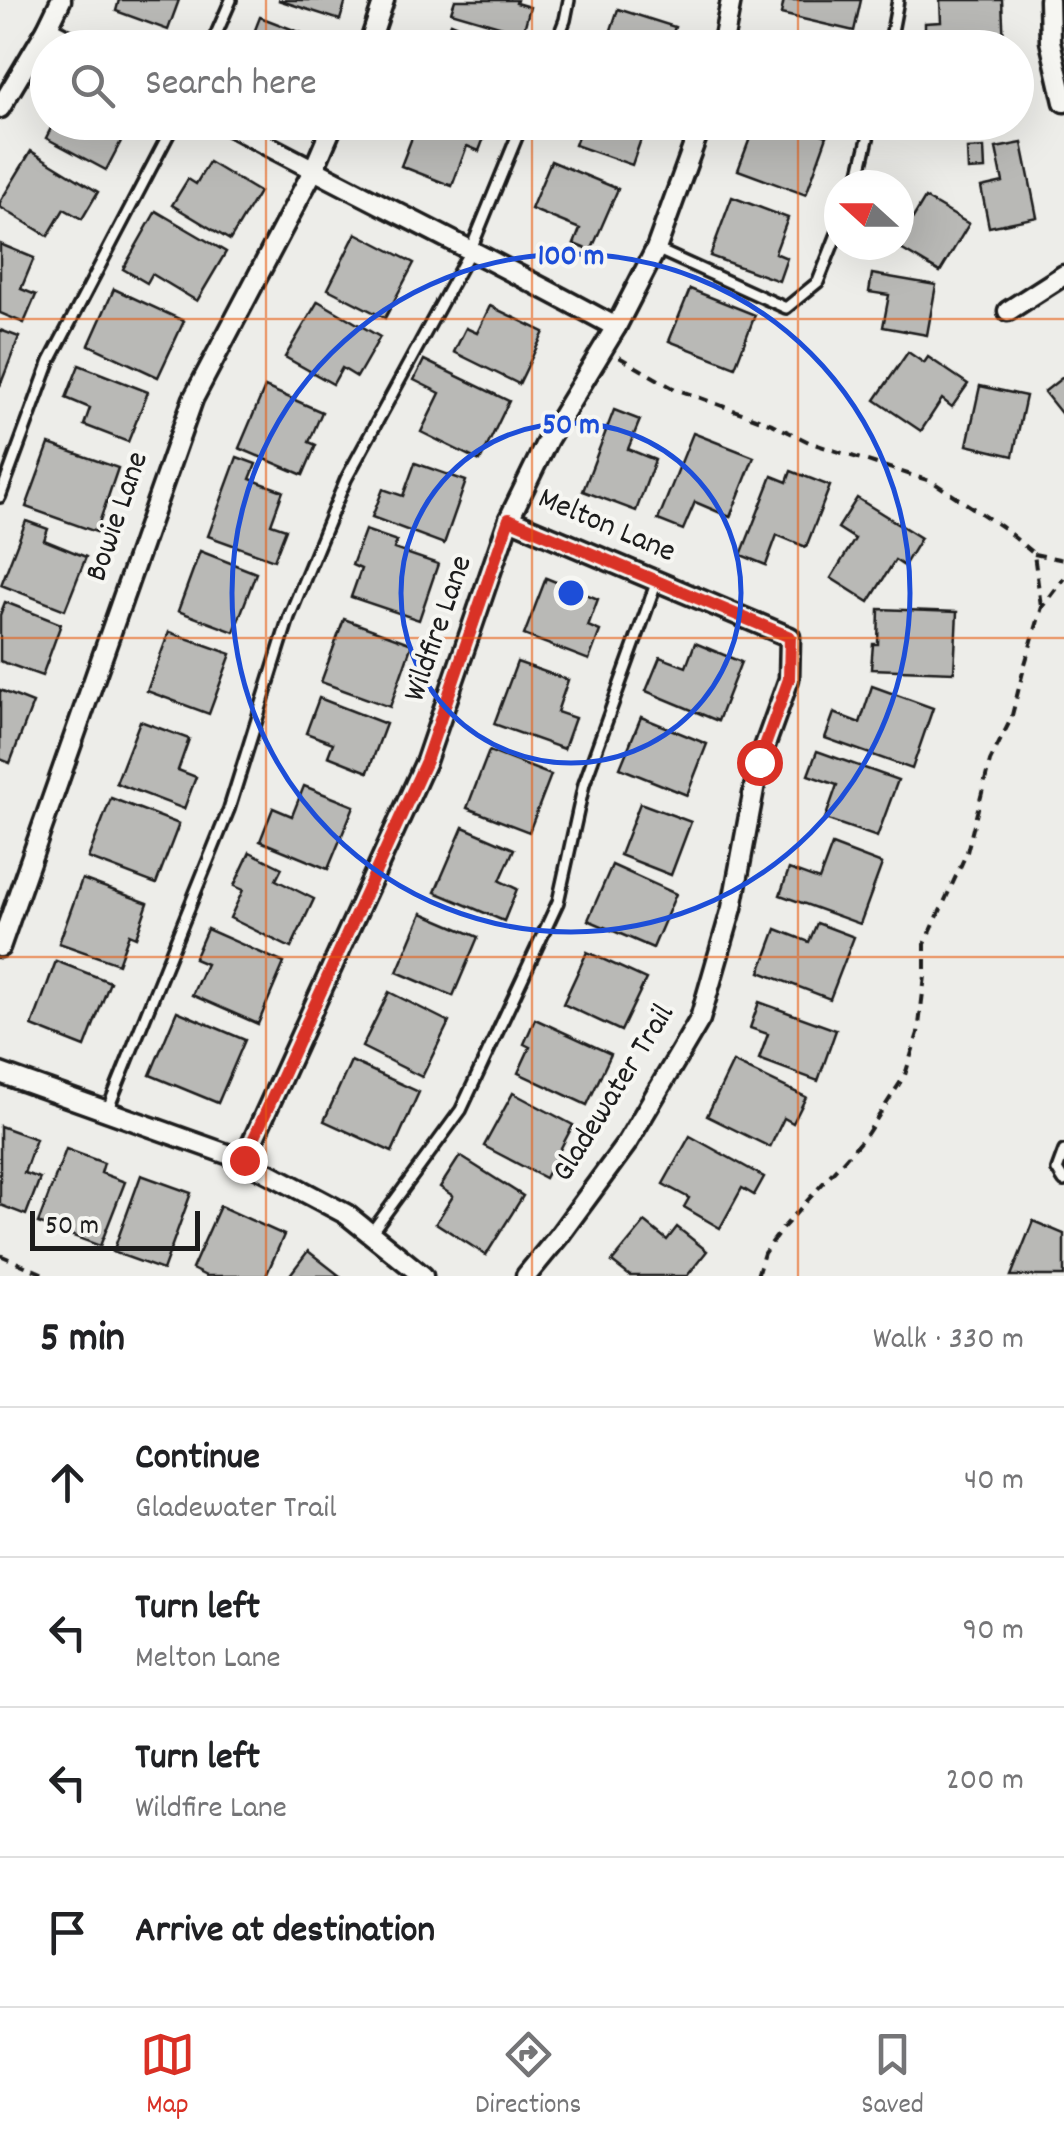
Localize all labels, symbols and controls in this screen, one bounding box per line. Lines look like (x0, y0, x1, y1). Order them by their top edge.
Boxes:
search box (30, 30, 1034, 140)
icon: search (65, 58, 120, 113)
text: Search here (145, 58, 317, 113)
north arrow (824, 170, 914, 260)
text: 100 m (538, 237, 604, 280)
text: 50 m (542, 406, 600, 449)
street label: Bowie Lane (75, 446, 163, 588)
street label: Melton Lane (530, 477, 682, 577)
street label: Wildfire Lane (394, 550, 486, 708)
centre of rings (553, 575, 589, 611)
route start (737, 740, 783, 786)
street label: Gladewater Trail (542, 996, 688, 1192)
route end (222, 1138, 268, 1184)
scale bar (30, 1206, 200, 1250)
text: 50 m (45, 1208, 99, 1248)
text: 5 min (40, 1311, 125, 1371)
text: Walk · 330 m (873, 1318, 1024, 1364)
text: Continue (135, 1432, 260, 1487)
icon: ahead (40, 1455, 95, 1510)
text: 40 m (964, 1459, 1024, 1505)
text: Gladewater Trail (135, 1487, 337, 1533)
text: Turn left (135, 1582, 260, 1637)
icon: left (40, 1605, 95, 1660)
text: 90 m (963, 1609, 1024, 1655)
text: Melton Lane (135, 1637, 281, 1683)
text: Turn left (135, 1732, 260, 1787)
icon: left (40, 1755, 95, 1810)
text: 200 m (946, 1759, 1024, 1805)
text: Wildfire Lane (135, 1787, 287, 1833)
icon: arrive (40, 1905, 95, 1960)
text: Arrive at destination (135, 1905, 435, 1960)
tab: Map (140, 2027, 195, 2127)
tab: Directions (475, 2027, 581, 2127)
tab: Saved (861, 2027, 924, 2127)

